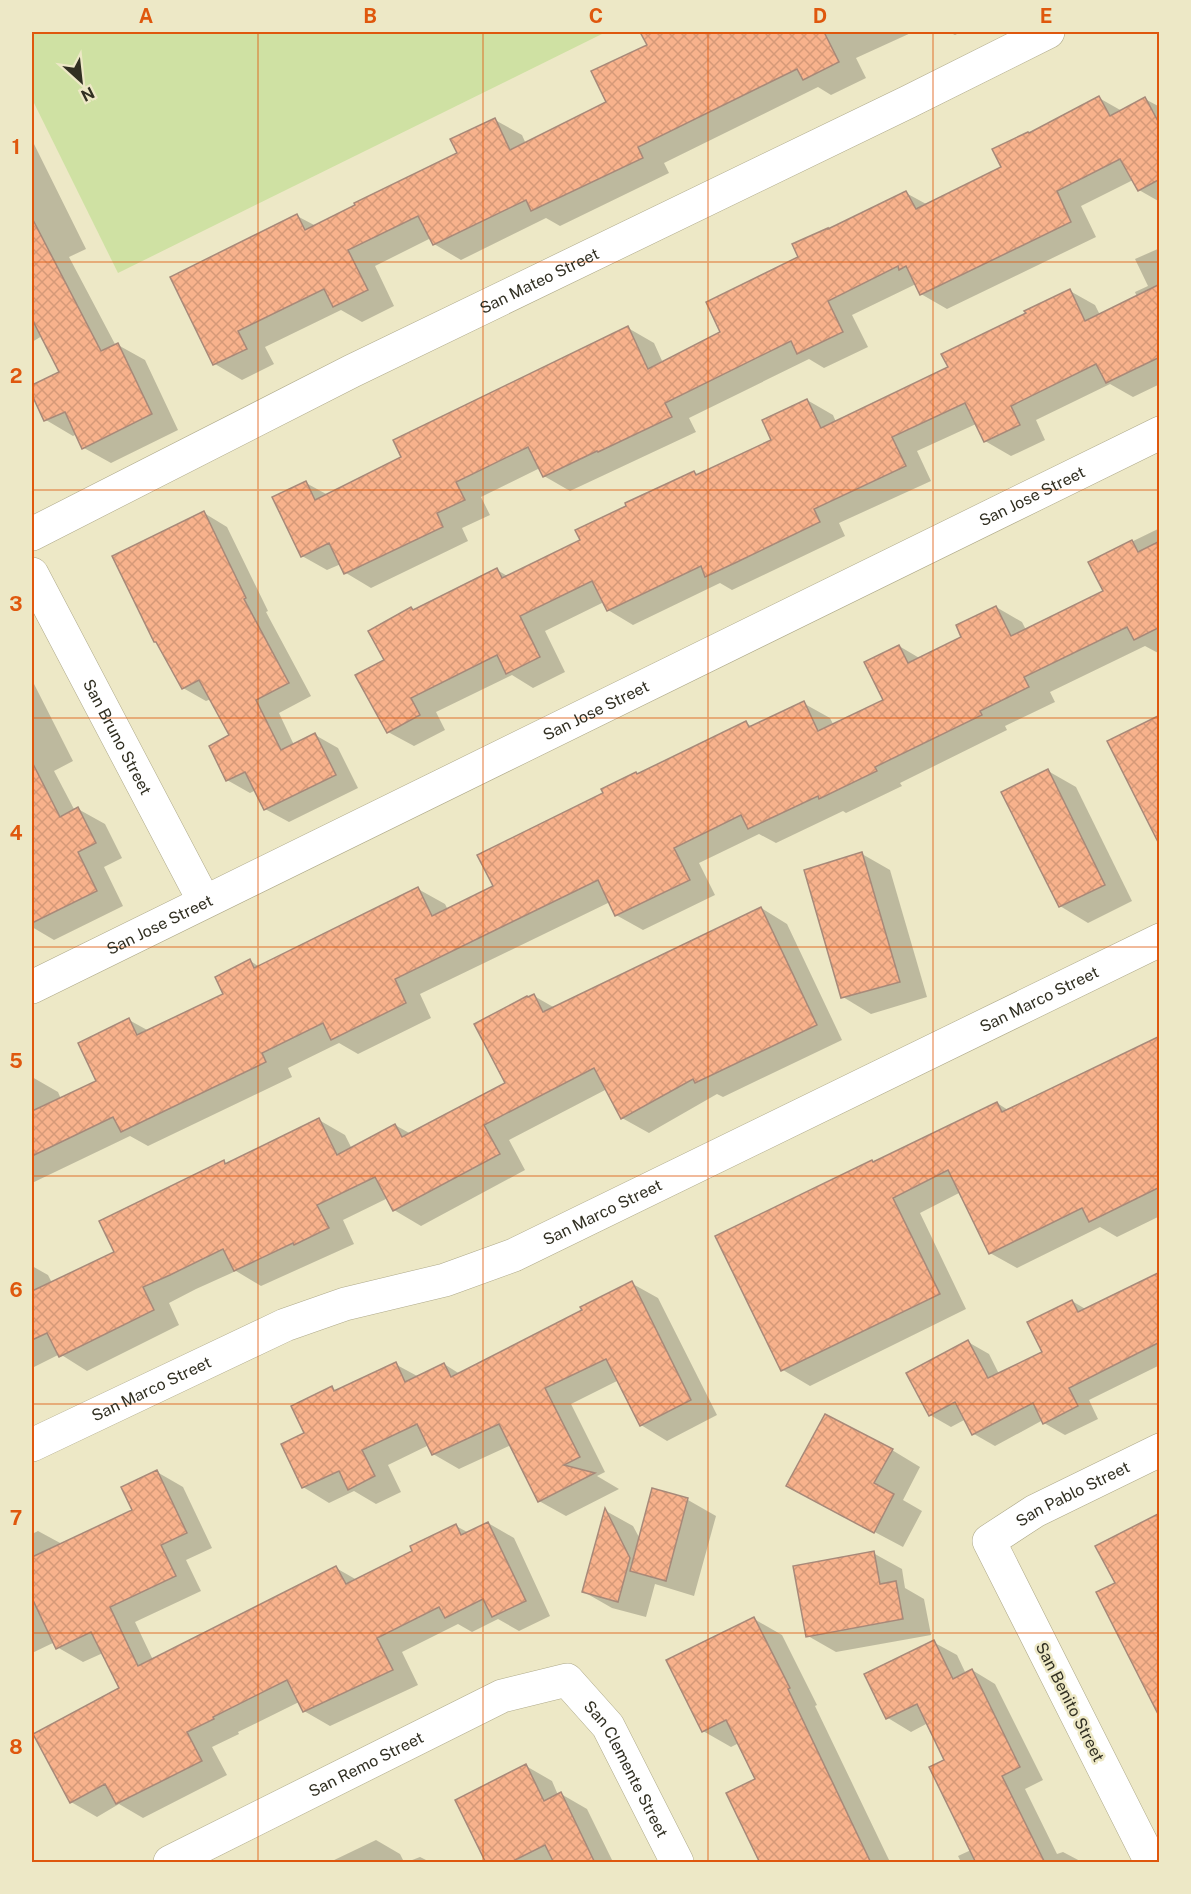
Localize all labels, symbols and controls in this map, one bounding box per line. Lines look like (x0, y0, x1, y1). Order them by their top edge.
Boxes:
text: A (139, 4, 153, 28)
text: B (363, 4, 377, 28)
text: C (589, 4, 603, 28)
text: D (813, 4, 827, 28)
text: E (1040, 4, 1052, 28)
north arrow (51, 51, 111, 111)
text: N (78, 83, 97, 105)
text: 1 (12, 135, 20, 159)
street label: San Mateo Street (476, 244, 602, 317)
text: 2 (10, 364, 22, 388)
street label: San Jose Street (976, 462, 1088, 530)
text: 3 (9, 592, 23, 616)
street label: San Bruno Street (79, 676, 156, 798)
street label: San Jose Street (540, 676, 652, 744)
text: 4 (9, 821, 23, 845)
street label: San Jose Street (103, 890, 216, 958)
street label: San Marco Street (976, 962, 1102, 1036)
text: 5 (9, 1049, 23, 1073)
street label: San Marco Street (540, 1175, 665, 1249)
text: 6 (9, 1278, 23, 1302)
street label: San Marco Street (88, 1352, 214, 1425)
street label: San Pablo Street (1012, 1457, 1133, 1530)
text: 7 (10, 1506, 22, 1530)
street label: San Benito Street (1032, 1639, 1108, 1765)
street label: San Clemente Street (580, 1696, 672, 1841)
street label: San Remo Street (305, 1727, 426, 1801)
text: 8 (9, 1735, 23, 1759)

